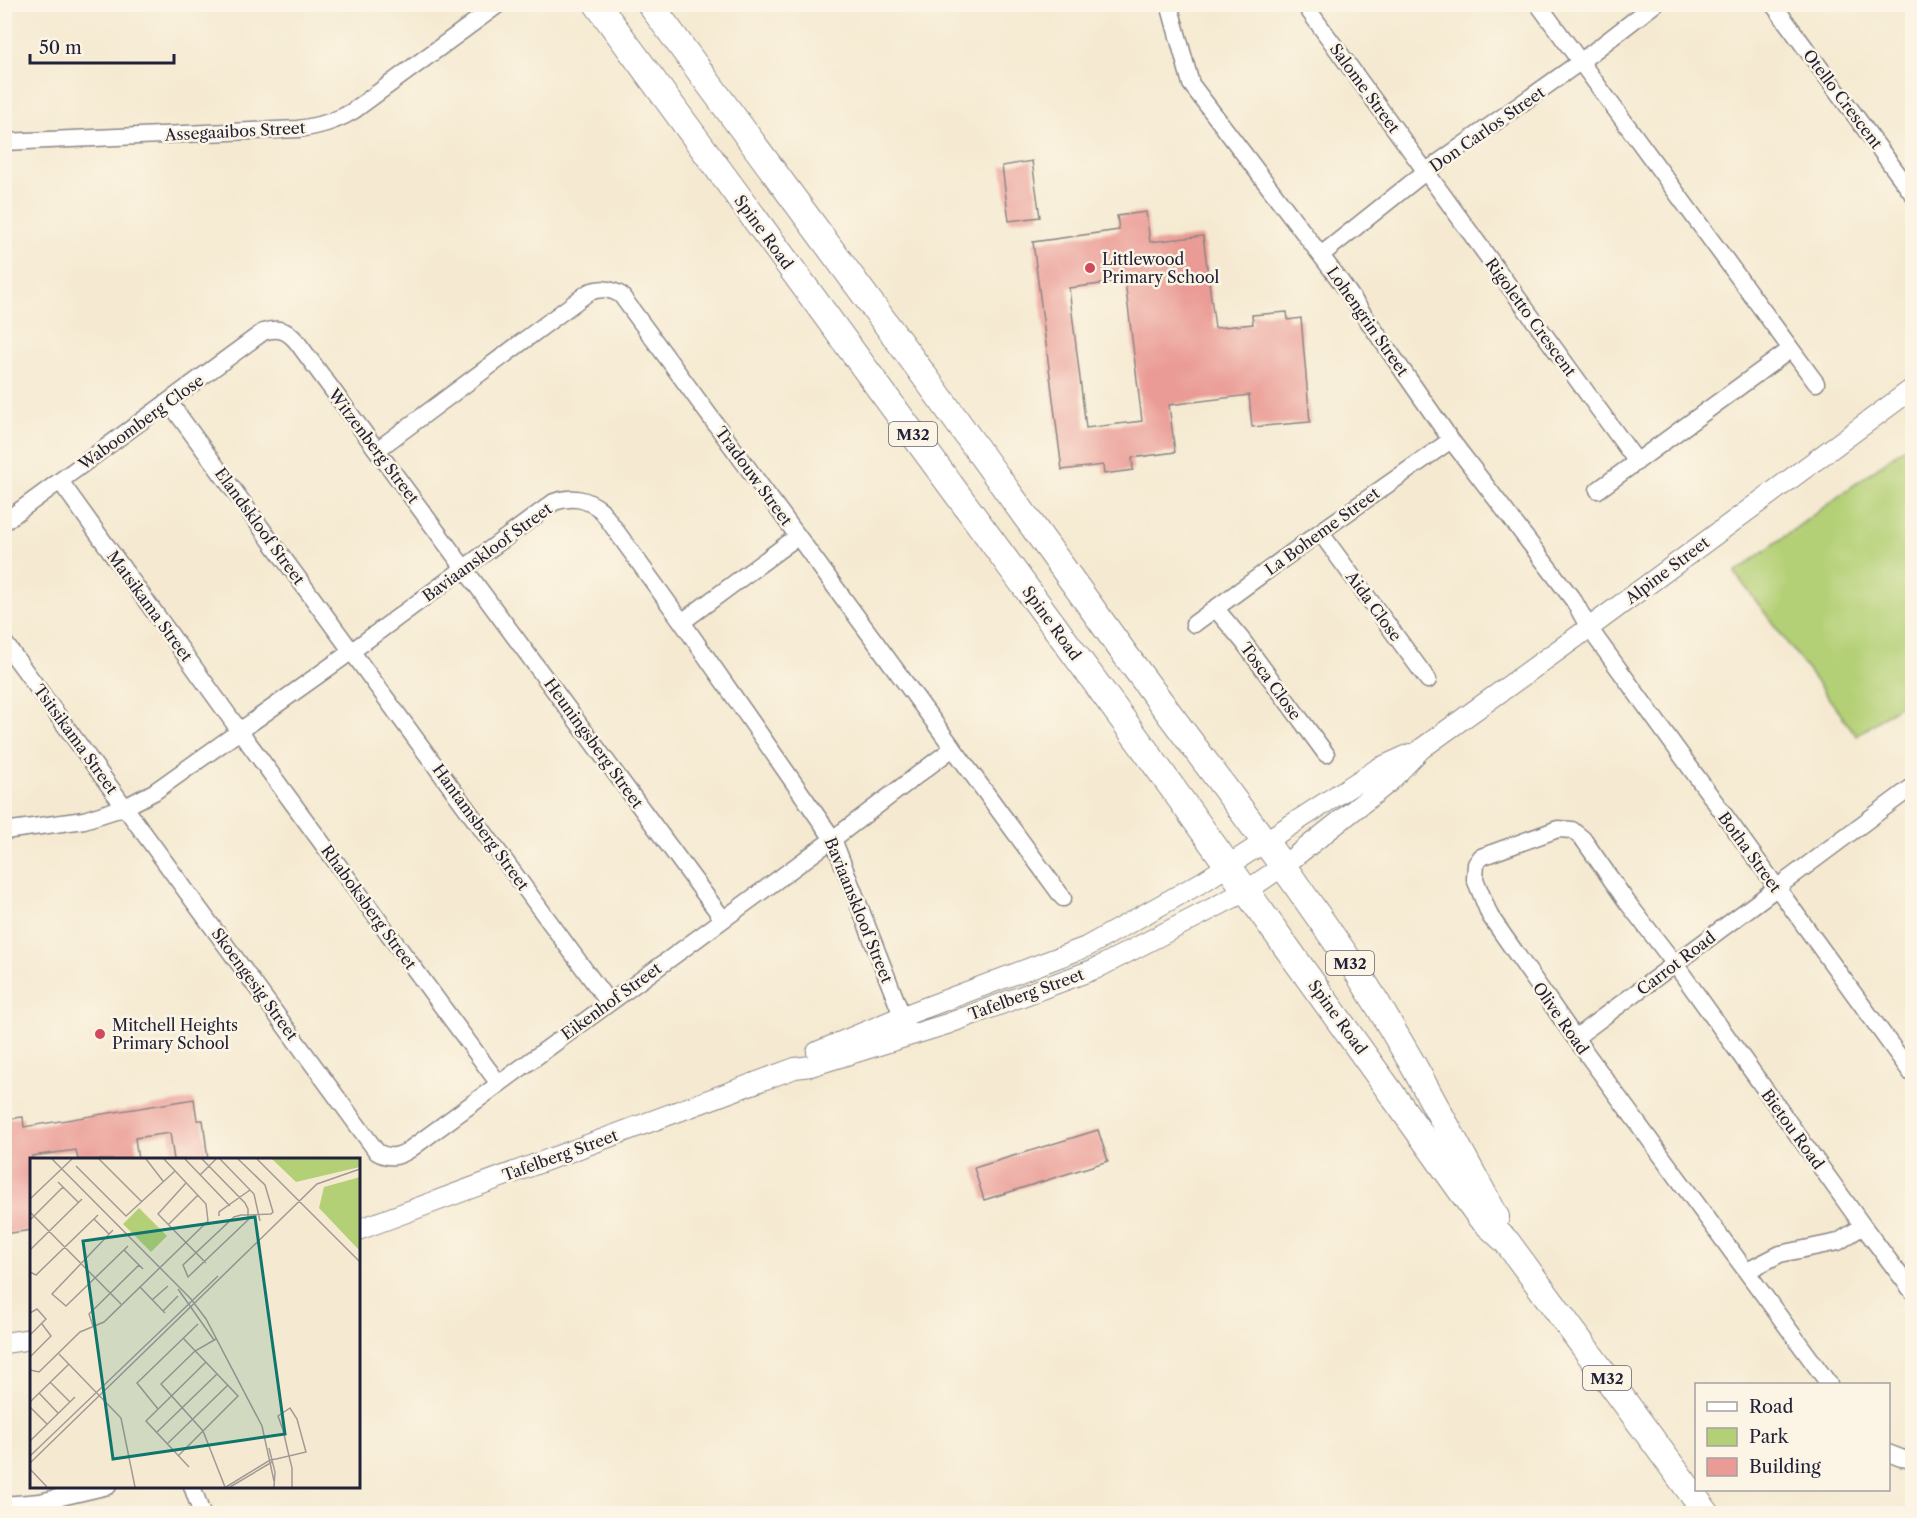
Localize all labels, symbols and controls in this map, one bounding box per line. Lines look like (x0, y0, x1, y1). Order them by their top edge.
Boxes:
scale bar (30, 27, 174, 65)
text: 50 m (39, 37, 82, 59)
street label: Salome Street (1326, 39, 1404, 137)
street label: Otello Crescent (1799, 45, 1887, 153)
street label: Don Carlos Street (1426, 82, 1549, 176)
street label: Assegaaibos Street (163, 117, 306, 145)
street label: Spine Road (730, 191, 798, 273)
place label: Littlewood Primary School (1102, 249, 1220, 287)
street label: Rigoletto Crescent (1481, 254, 1581, 380)
marker: Littlewood Primary School (1083, 261, 1097, 275)
street label: Lohengrin Street (1323, 262, 1413, 380)
street label: Waboomberg Close (74, 370, 207, 475)
street label: Witzenberg Street (324, 384, 424, 508)
road number: M32 (889, 422, 937, 446)
street label: Tradouw Street (711, 423, 797, 530)
street label: Elandskloof Street (211, 464, 309, 589)
street label: La Boheme Street (1261, 483, 1383, 579)
street label: Baviaanskloof Street (418, 498, 556, 606)
street label: Alpine Street (1620, 532, 1713, 609)
street label: Matsikama Street (103, 547, 197, 666)
street label: Aida Close (1341, 566, 1406, 645)
street label: Spine Road (1018, 582, 1086, 664)
street label: Tosca Close (1236, 638, 1306, 724)
street label: Heuningsberg Street (540, 674, 648, 812)
street label: Tsitsikama Street (30, 680, 123, 798)
street label: Hantamsberg Street (428, 760, 534, 894)
street label: Botha Street (1714, 808, 1786, 896)
street label: Baviaanskloof Street (821, 834, 898, 986)
street label: Rhaboksberg Street (317, 841, 421, 973)
street label: Skoengesig Street (207, 924, 303, 1044)
street label: Carrot Road (1633, 927, 1719, 999)
road number: M32 (1326, 951, 1374, 975)
street label: Eikenhof Street (557, 958, 665, 1044)
street label: Tafelberg Street (966, 964, 1087, 1024)
street label: Spine Road (1304, 976, 1372, 1058)
street label: Olive Road (1529, 978, 1593, 1058)
place label: Mitchell Heights Primary School (112, 1015, 238, 1053)
marker: Mitchell Heights Primary School (93, 1027, 107, 1041)
street label: Bietou Road (1757, 1085, 1829, 1173)
street label: Tafelberg Street (500, 1125, 621, 1185)
inset map (30, 1158, 360, 1488)
road number: M32 (1583, 1366, 1631, 1390)
legend (1695, 1383, 1890, 1491)
text: Road (1749, 1396, 1794, 1418)
text: Park (1749, 1426, 1790, 1448)
text: Building (1749, 1456, 1821, 1478)

